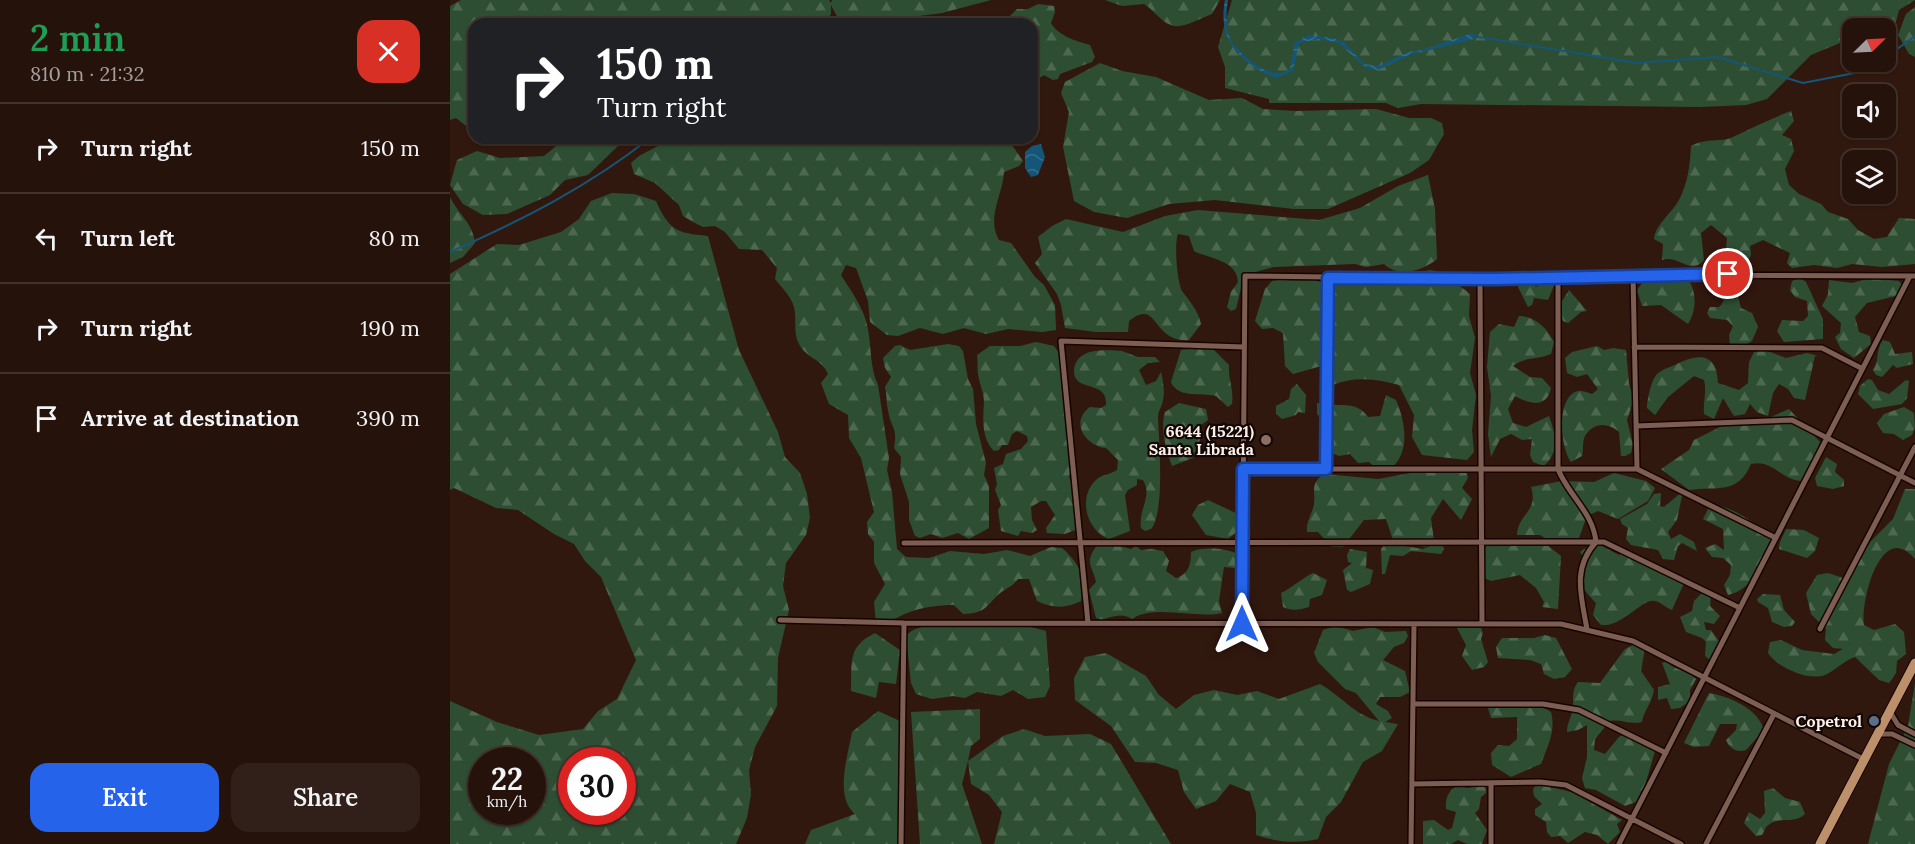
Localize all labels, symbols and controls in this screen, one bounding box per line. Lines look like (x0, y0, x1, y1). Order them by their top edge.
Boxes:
text: 2 min (30, 15, 125, 61)
north arrow (1842, 18, 1896, 72)
map controls (1842, 18, 1896, 204)
button: close (357, 20, 420, 83)
text: 150 m (597, 37, 713, 91)
icon: right (498, 42, 576, 120)
text: 810 m · 21:32 (30, 61, 145, 86)
button: sound (1842, 84, 1896, 138)
text: Turn right (597, 90, 726, 124)
icon: right (30, 132, 63, 165)
text: Turn right (81, 134, 192, 162)
text: 150 m (361, 134, 420, 162)
button: layers (1842, 150, 1896, 204)
icon: left (30, 222, 63, 255)
text: Turn left (81, 224, 175, 252)
text: 80 m (369, 224, 420, 252)
pin (1702, 248, 1753, 299)
icon: arrive (1711, 257, 1744, 290)
icon: right (30, 312, 63, 345)
text: Turn right (81, 314, 192, 342)
text: 190 m (360, 314, 420, 342)
icon: arrive (30, 402, 63, 435)
text: Arrive at destination (81, 404, 299, 432)
text: 390 m (356, 404, 420, 432)
place label: 6644 (15221) Santa Librada (1149, 421, 1255, 459)
marker: 6644 (15221) Santa Librada (1259, 433, 1273, 447)
position arrow (1210, 592, 1274, 656)
place label: Copetrol (1796, 711, 1862, 731)
marker: Copetrol (1867, 714, 1881, 728)
speed limit sign: 30 (558, 747, 636, 825)
text: 22 (491, 760, 523, 798)
button: Exit (30, 763, 219, 832)
button: Share (231, 763, 420, 832)
text: km/h (487, 792, 527, 811)

